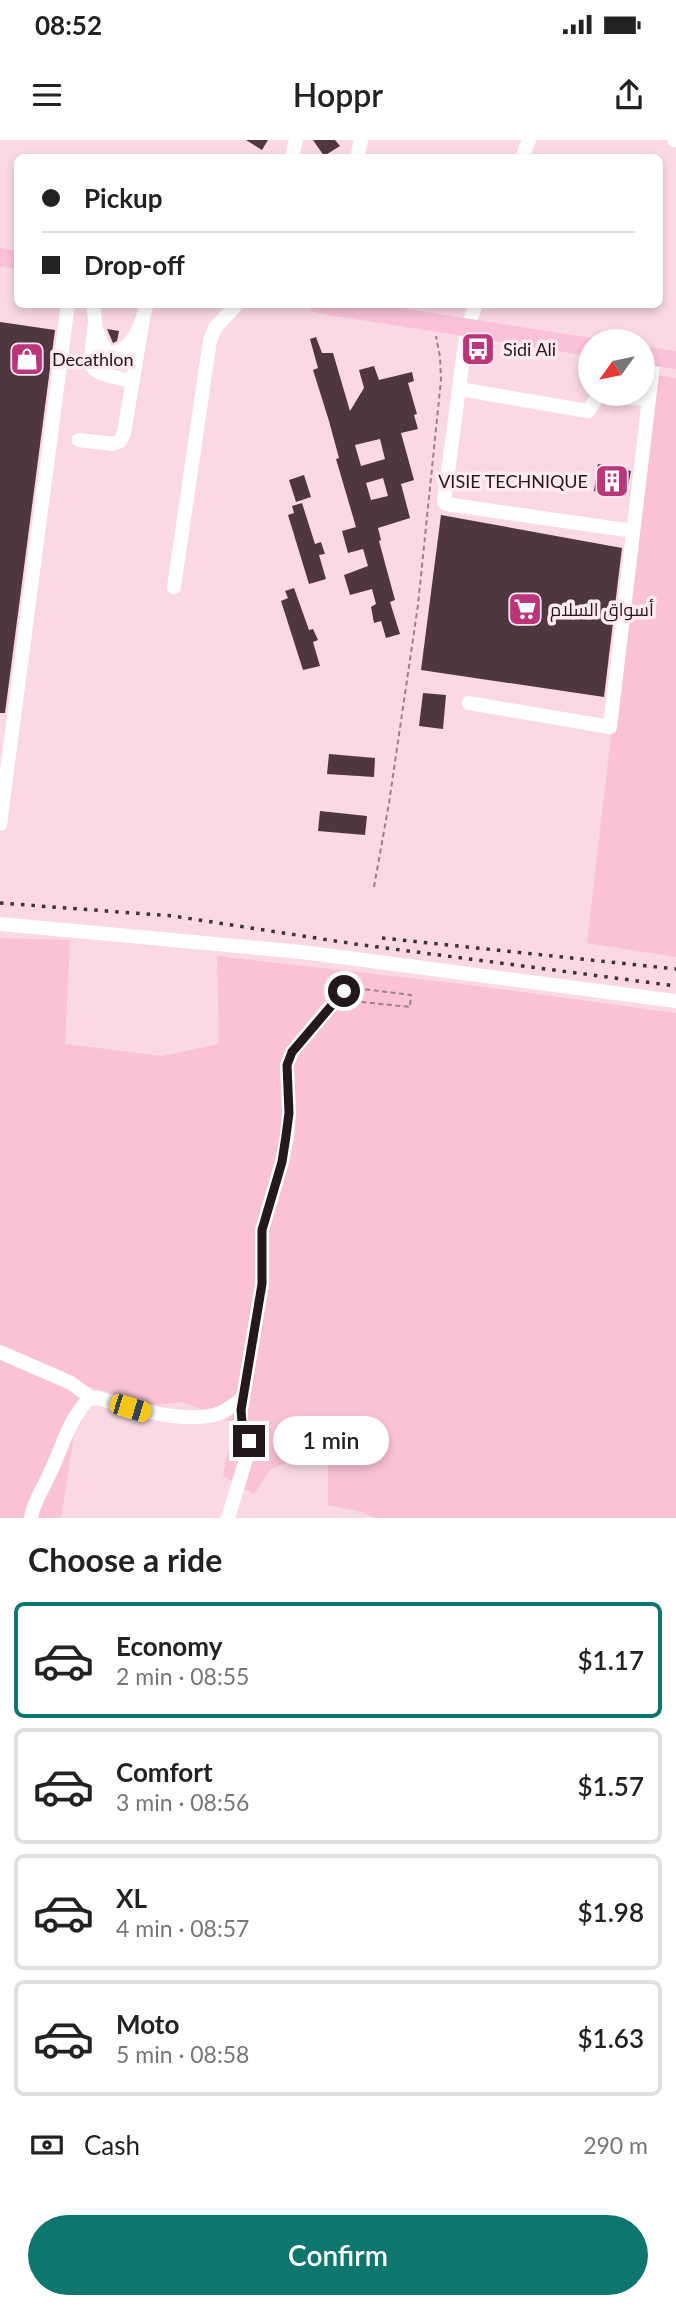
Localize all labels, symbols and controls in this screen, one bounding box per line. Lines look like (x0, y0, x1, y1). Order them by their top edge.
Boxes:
text: 08:52 (35, 9, 102, 41)
text: Hoppr (293, 75, 383, 114)
icon: menu (28, 76, 66, 114)
icon: share (610, 76, 648, 114)
text: Pickup (84, 182, 163, 214)
text: Drop-off (84, 249, 185, 281)
north arrow (578, 329, 654, 406)
map controls (578, 329, 655, 406)
bus stop icon: Sidi Ali (459, 330, 497, 368)
place label: Sidi Ali (503, 338, 556, 360)
shop icon: Decathlon (8, 340, 46, 378)
place label: Decathlon (52, 348, 134, 370)
building icon: VISIE TECHNIQUE (593, 462, 631, 500)
place label: VISIE TECHNIQUE (438, 470, 588, 492)
supermarket icon: أسواق السلام (506, 590, 544, 628)
place label: أسواق السلام (550, 598, 654, 622)
route start (328, 975, 360, 1007)
car (107, 1392, 154, 1424)
callout: 1 min (274, 1416, 389, 1466)
route end (233, 1425, 265, 1457)
text: 1 min (303, 1426, 359, 1454)
text: Choose a ride (28, 1540, 222, 1579)
icon: car (32, 1629, 95, 1692)
text: Economy (116, 1630, 222, 1662)
text: $1.17 (578, 1644, 644, 1676)
text: 2 min · 08:55 (116, 1662, 249, 1690)
icon: car (32, 1755, 95, 1818)
text: Comfort (116, 1756, 213, 1788)
text: $1.57 (578, 1770, 644, 1802)
text: 3 min · 08:56 (116, 1788, 249, 1816)
icon: car (32, 1881, 95, 1944)
text: XL (116, 1882, 147, 1914)
text: $1.98 (578, 1896, 644, 1928)
text: 4 min · 08:57 (116, 1914, 249, 1942)
icon: car (32, 2007, 95, 2070)
text: Moto (116, 2008, 179, 2040)
text: $1.63 (578, 2022, 644, 2054)
text: 5 min · 08:58 (116, 2040, 249, 2068)
icon: cash (28, 2126, 66, 2164)
text: Cash (84, 2129, 140, 2161)
text: 290 m (583, 2131, 648, 2159)
button: Confirm (28, 2215, 648, 2295)

